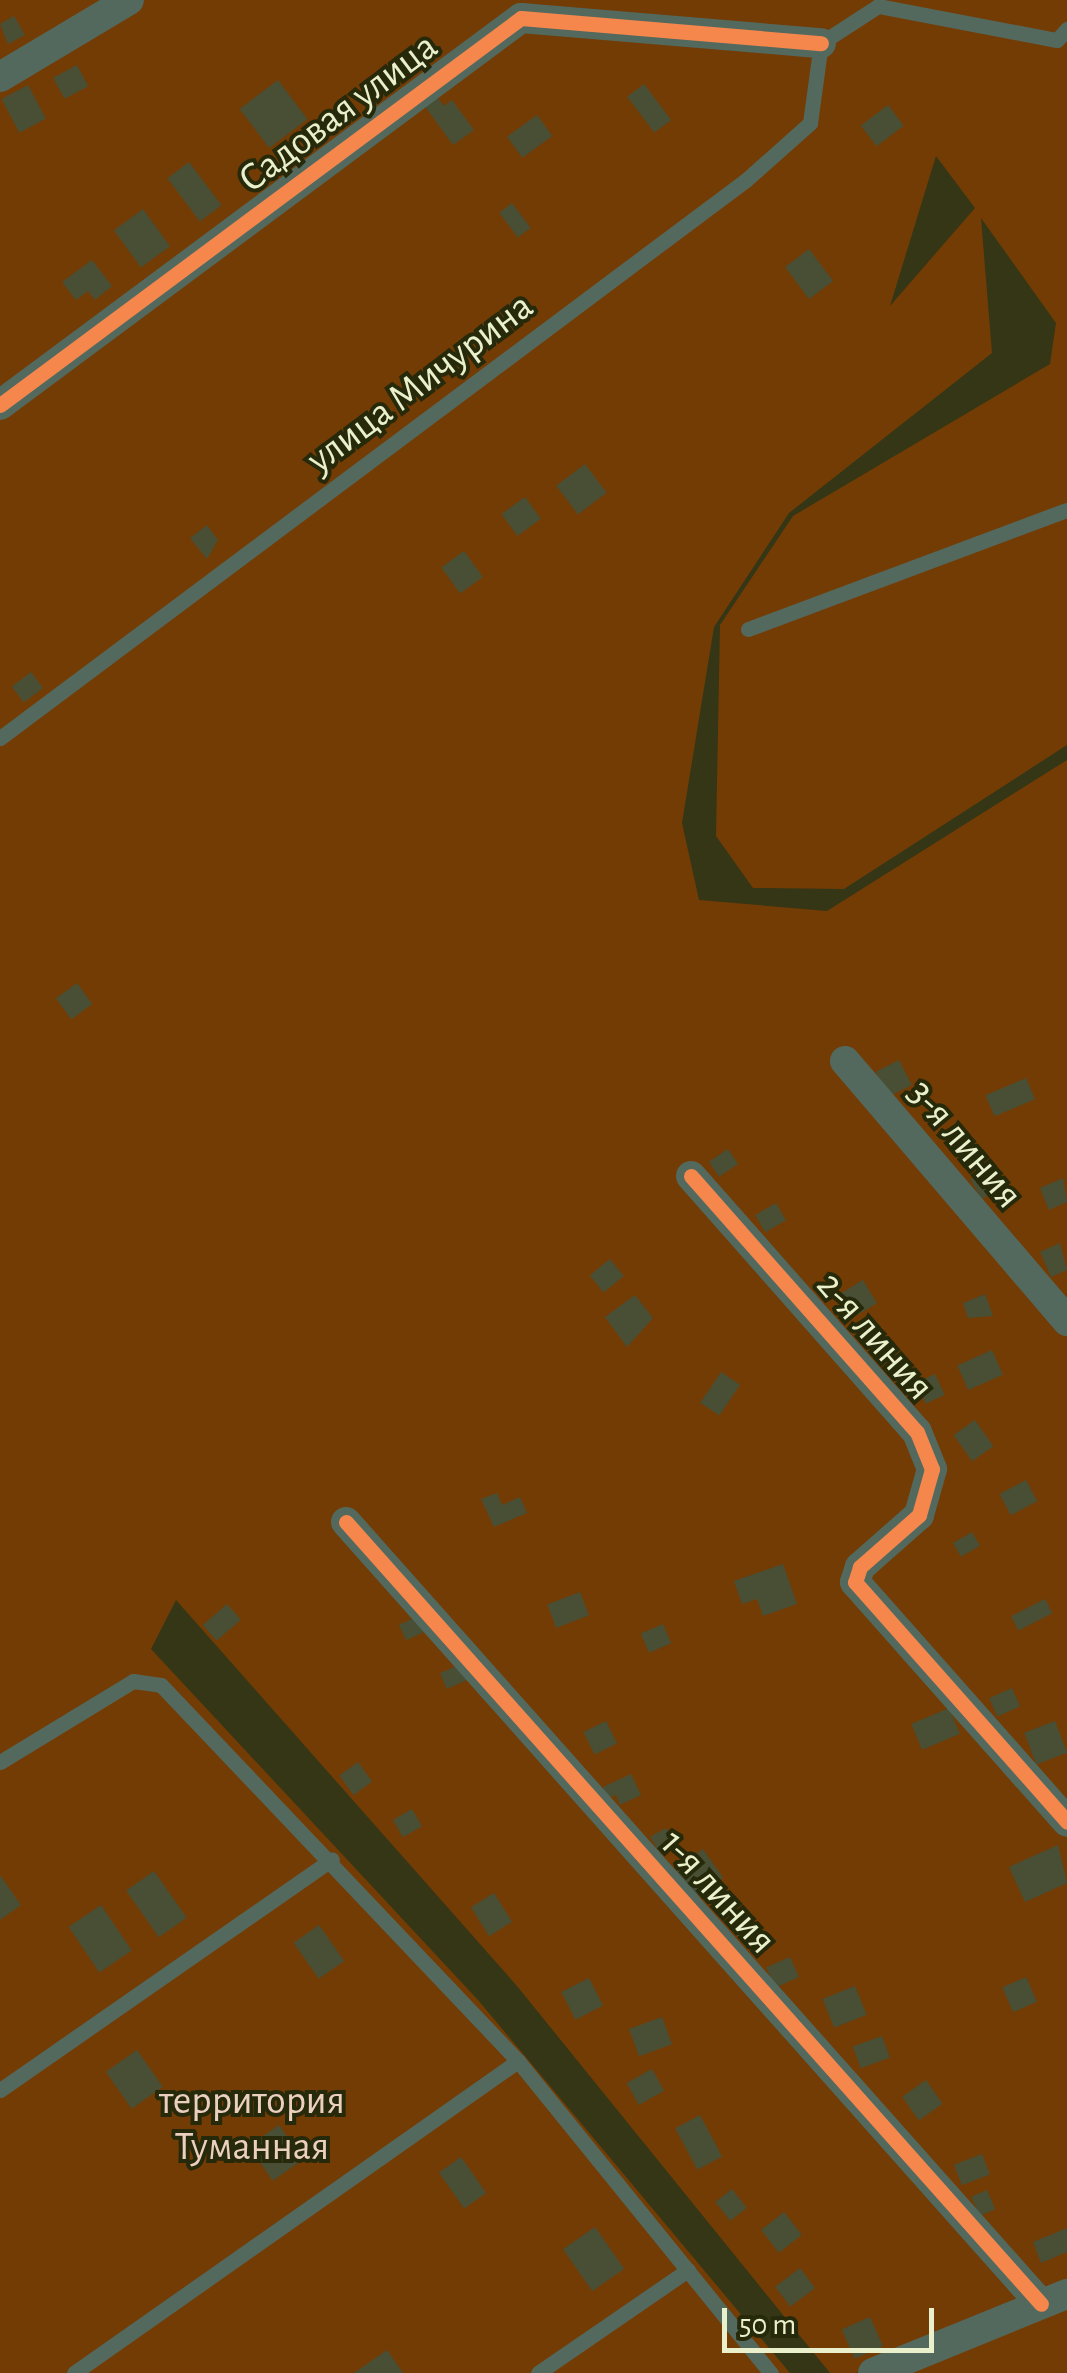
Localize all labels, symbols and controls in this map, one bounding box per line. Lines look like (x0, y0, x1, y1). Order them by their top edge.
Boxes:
street label: Садовая улица (229, 23, 447, 203)
street label: улица Мичурина (297, 282, 543, 484)
street label: 3-я линия (897, 1070, 1033, 1218)
street label: 2-я линия (806, 1262, 944, 1410)
street label: 1-я линия (650, 1820, 786, 1964)
park label: территория Туманная (159, 2077, 345, 2171)
scale bar (727, 2288, 940, 2350)
text: 50 m (739, 2310, 796, 2340)

